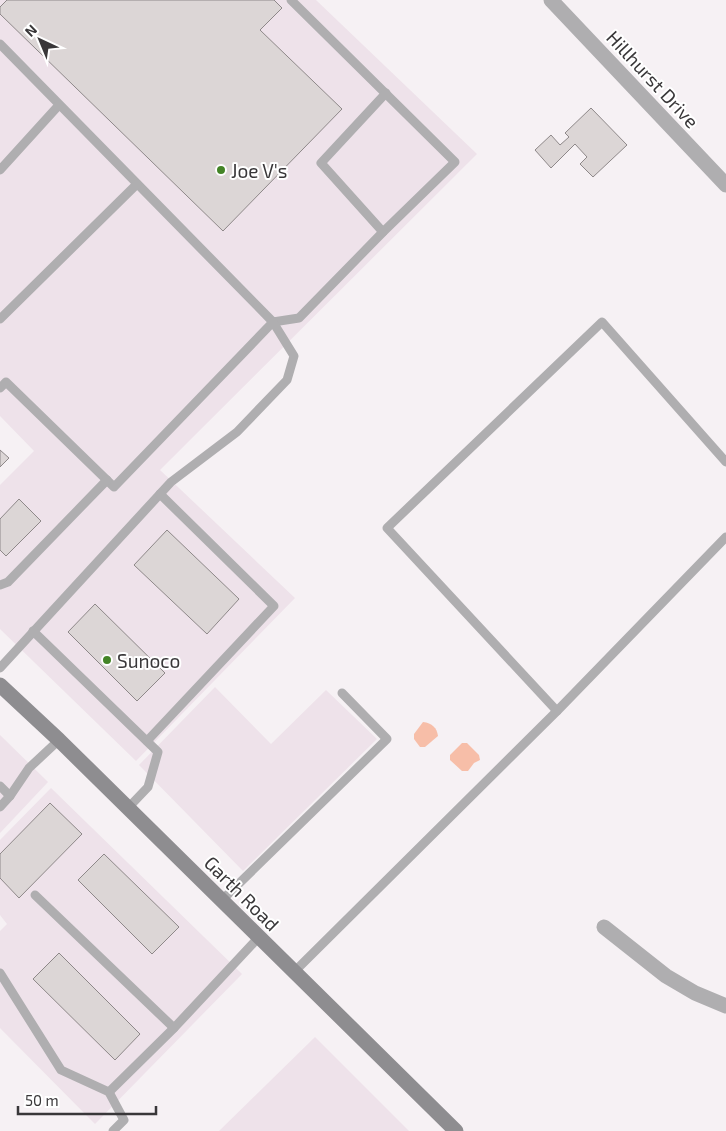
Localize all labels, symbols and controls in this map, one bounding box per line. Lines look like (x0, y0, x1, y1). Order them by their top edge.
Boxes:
north arrow (15, 15, 65, 65)
text: N (21, 21, 40, 40)
street label: Hillhurst Drive (602, 26, 704, 132)
place label: Joe V's (231, 159, 287, 182)
marker: Joe V's (215, 164, 227, 176)
place label: Sunoco (117, 649, 180, 672)
marker: Sunoco (101, 654, 113, 666)
street label: Garth Road (200, 851, 284, 935)
scale bar (18, 1084, 155, 1116)
text: 50 m (25, 1091, 59, 1109)

